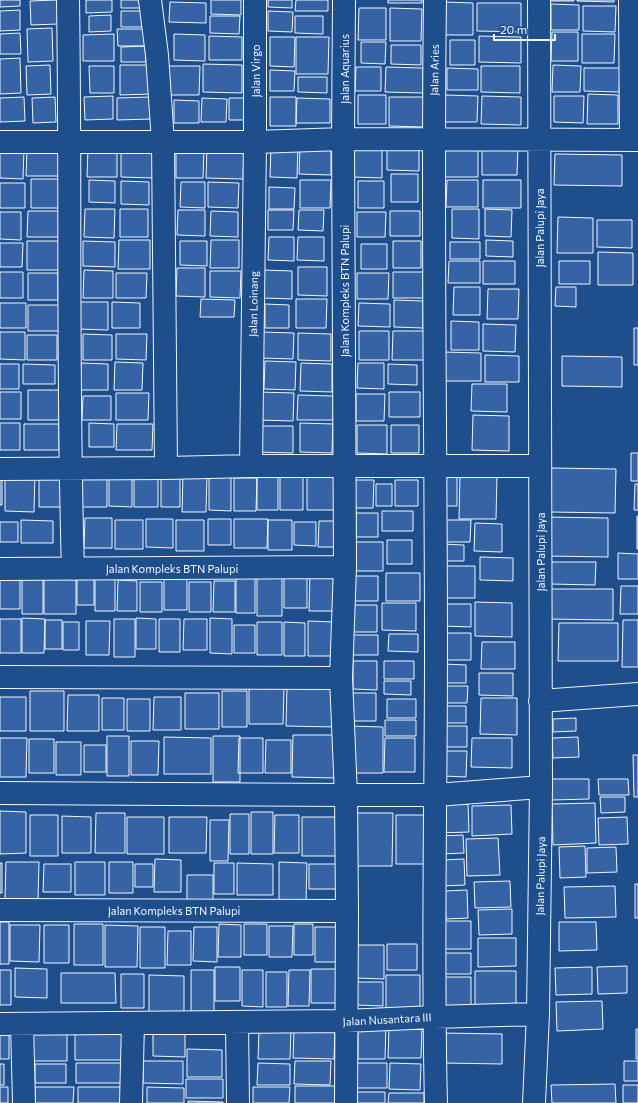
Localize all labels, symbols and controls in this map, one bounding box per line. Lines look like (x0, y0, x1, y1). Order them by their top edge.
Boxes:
scale bar (494, 16, 555, 42)
text: 20 m (500, 22, 527, 36)
street label: Jalan Aquarius (338, 34, 352, 104)
street label: Jalan Virgo (249, 44, 263, 98)
street label: Jalan Aries (427, 44, 442, 96)
street label: Jalan Palupi Jaya (533, 188, 547, 268)
street label: Jalan Kompleks BTN Palupi (338, 225, 352, 357)
street label: Jalan Loinang (246, 271, 261, 337)
street label: Jalan Palupi Jaya (534, 512, 548, 592)
street label: Jalan Kompleks BTN Palupi (106, 562, 238, 576)
street label: Jalan Palupi Jaya (533, 836, 548, 916)
street label: Jalan Kompleks BTN Palupi (108, 904, 240, 918)
street label: Jalan Nusantara III (342, 1010, 432, 1029)

